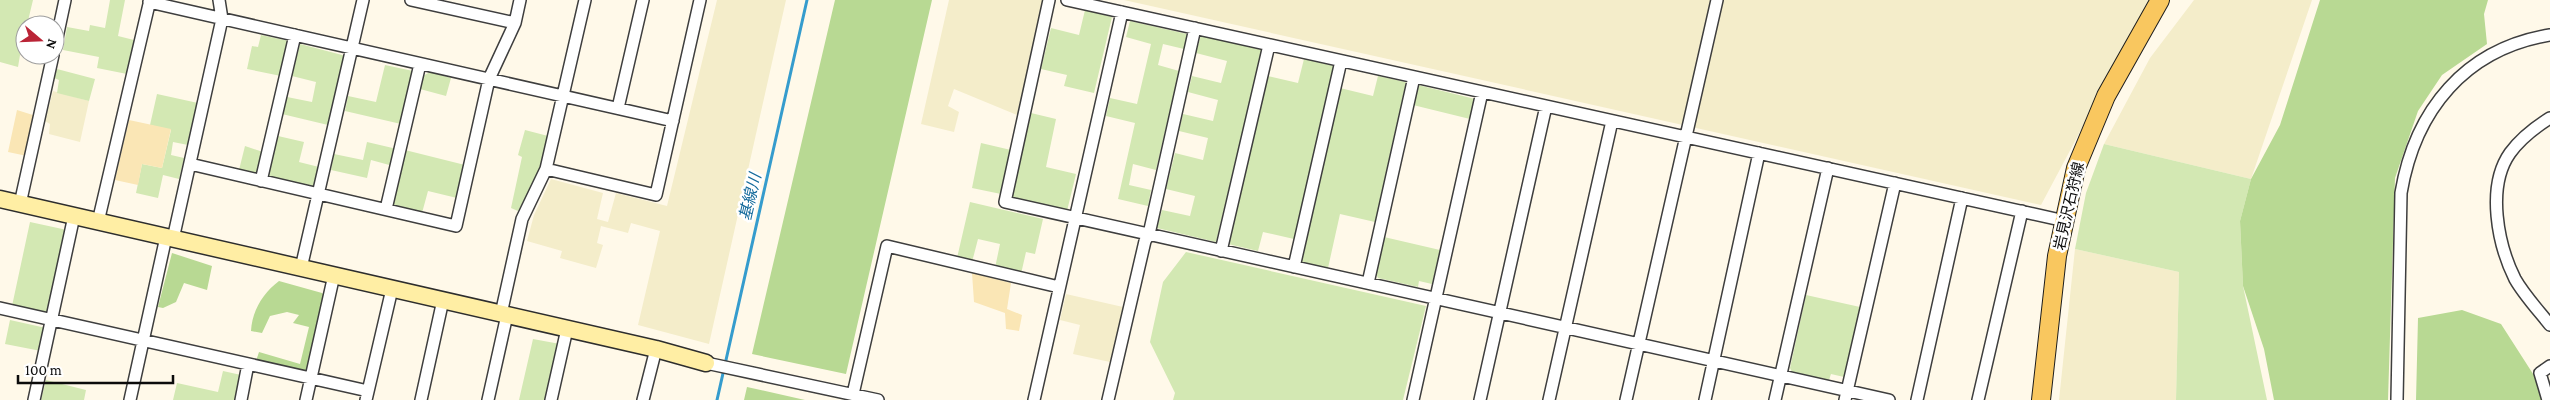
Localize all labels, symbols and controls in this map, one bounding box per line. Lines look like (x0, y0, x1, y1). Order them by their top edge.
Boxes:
north arrow (15, 15, 65, 65)
text: N (43, 37, 61, 52)
street label: 岩見沢石狩線 (2051, 160, 2087, 252)
water label: 基線川 (736, 170, 764, 222)
scale bar (18, 352, 172, 384)
text: 100 m (25, 362, 62, 378)

